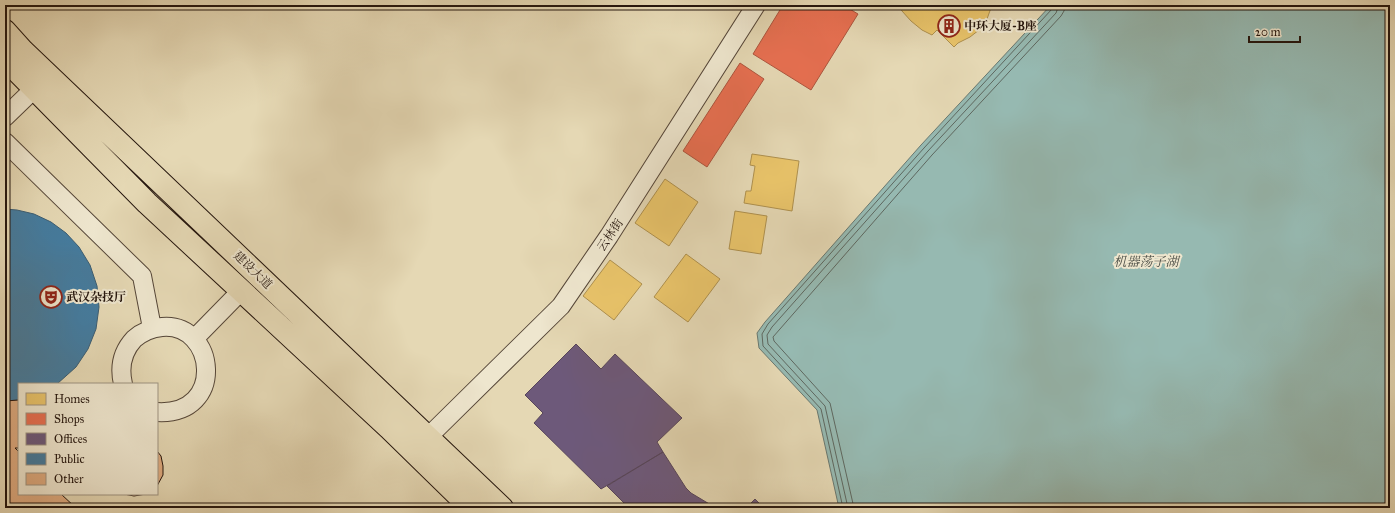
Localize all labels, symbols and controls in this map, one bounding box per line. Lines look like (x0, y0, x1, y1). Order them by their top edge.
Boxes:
building icon: 中环大厦-B座 (936, 13, 962, 39)
scale bar (1249, 18, 1300, 44)
place label: 中环大厦-B座 (964, 19, 1037, 33)
text: 20 m (1255, 25, 1281, 39)
street label: 云林街 (594, 215, 626, 254)
street label: 建设大道 (231, 248, 275, 292)
water label: 机器荡子湖 (1113, 254, 1180, 270)
theatre icon: 武汉杂技厅 (38, 284, 64, 310)
place label: 武汉杂技厅 (66, 290, 126, 304)
legend (18, 383, 158, 495)
text: Homes (54, 392, 90, 406)
text: Shops (54, 412, 84, 426)
text: Offices (54, 432, 87, 446)
text: Public (54, 452, 85, 466)
text: Other (54, 472, 84, 486)

